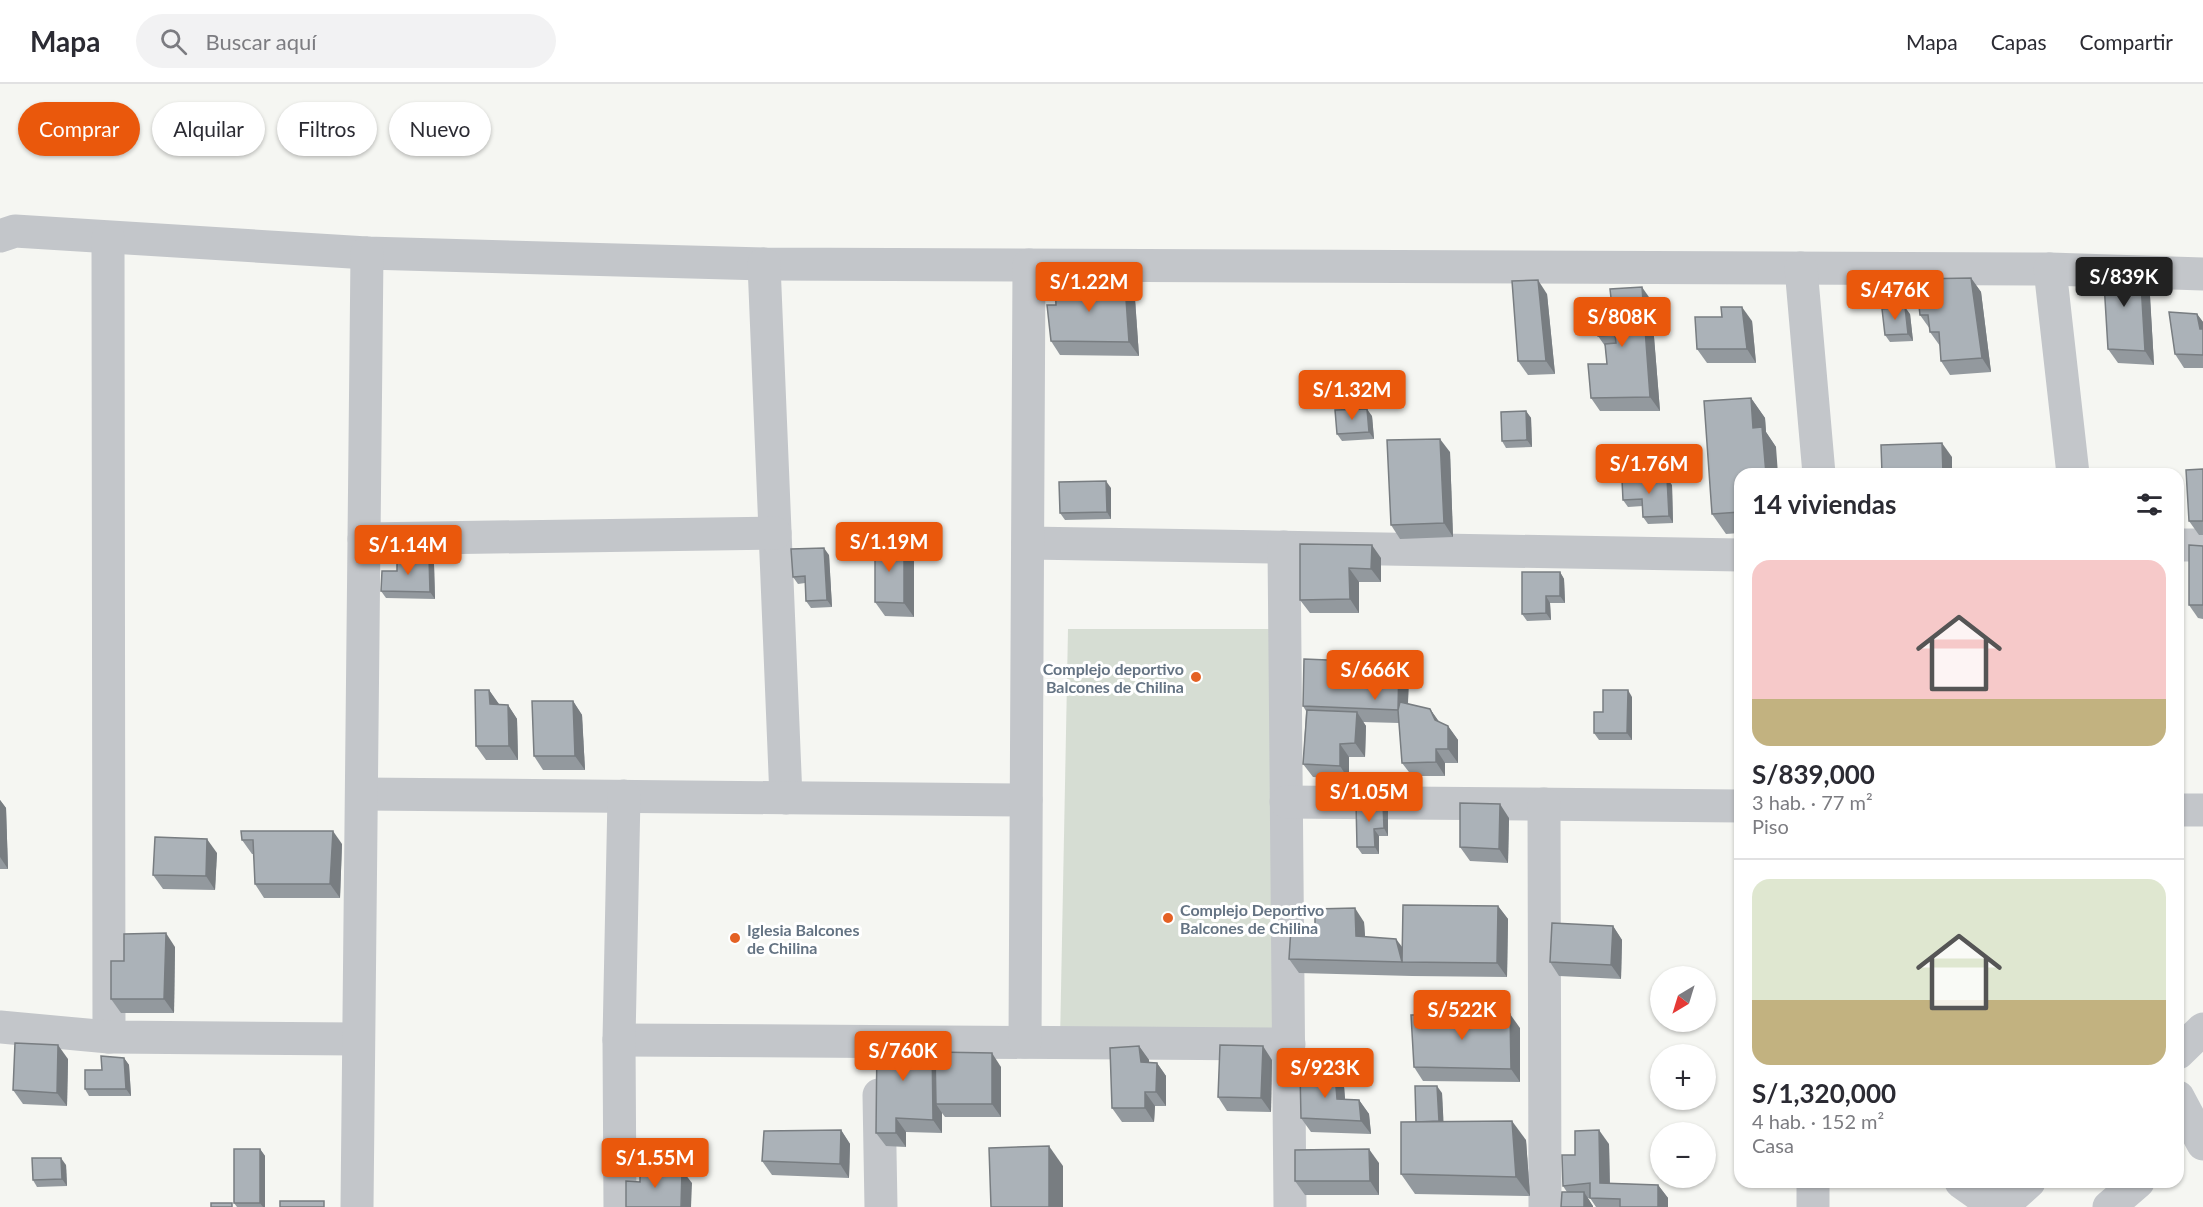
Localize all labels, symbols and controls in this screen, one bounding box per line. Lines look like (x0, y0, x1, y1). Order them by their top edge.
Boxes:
search box (136, 14, 556, 68)
text: Mapa (30, 24, 100, 58)
icon: search (157, 25, 190, 58)
text: Buscar aquí (205, 28, 317, 55)
text: Mapa (1906, 29, 1958, 54)
text: Capas (1991, 29, 2047, 54)
text: Compartir (2080, 29, 2173, 54)
chip: Comprar (18, 102, 140, 156)
chip: Alquilar (152, 102, 265, 156)
chip: Filtros (277, 102, 377, 156)
chip: Nuevo (389, 102, 491, 156)
pin: S/839K (2075, 257, 2173, 308)
pin: S/1.22M (1034, 262, 1144, 313)
text: S/839K (2090, 264, 2158, 288)
text: S/1.22M (1050, 269, 1128, 293)
pin: S/476K (1846, 270, 1944, 321)
text: S/476K (1861, 277, 1929, 301)
pin: S/808K (1573, 297, 1671, 348)
text: S/808K (1588, 304, 1656, 328)
pin: S/1.32M (1297, 370, 1407, 421)
text: S/1.32M (1313, 377, 1391, 401)
pin: S/1.76M (1594, 444, 1704, 495)
text: S/1.76M (1610, 451, 1688, 475)
text: 14 viviendas (1752, 488, 1896, 520)
icon: filters (2133, 488, 2166, 521)
pin: S/1.19M (834, 522, 944, 573)
pin: S/1.14M (353, 525, 463, 576)
text: S/1.19M (850, 529, 928, 553)
text: S/1.14M (369, 532, 447, 556)
icon: home (1905, 599, 2013, 707)
pin: S/666K (1326, 650, 1424, 701)
text: S/666K (1341, 657, 1409, 681)
place label: Complejo deportivo Balcones de Chilina (1043, 659, 1184, 696)
marker: Complejo deportivo Balcones de Chilina (1189, 670, 1203, 684)
text: S/839,000 (1752, 758, 1875, 790)
pin: S/1.05M (1314, 772, 1424, 823)
text: S/1.05M (1330, 779, 1408, 803)
text: 3 hab. · 77 m² (1752, 790, 1873, 814)
text: Piso (1752, 814, 1789, 838)
place label: Complejo Deportivo Balcones de Chilina (1180, 900, 1324, 937)
marker: Complejo Deportivo Balcones de Chilina (1161, 911, 1175, 925)
icon: home (1905, 918, 2013, 1026)
place label: Iglesia Balcones de Chilina (747, 920, 859, 957)
marker: Iglesia Balcones de Chilina (728, 931, 742, 945)
north arrow (1650, 966, 1716, 1032)
map controls (1650, 966, 1716, 1188)
pin: S/522K (1413, 990, 1511, 1041)
text: S/522K (1428, 997, 1496, 1021)
pin: S/760K (854, 1031, 952, 1082)
text: S/760K (869, 1038, 937, 1062)
button: + (1650, 1044, 1716, 1110)
pin: S/923K (1276, 1048, 1374, 1099)
text: S/923K (1291, 1055, 1359, 1079)
text: S/1,320,000 (1752, 1077, 1896, 1109)
text: 4 hab. · 152 m² (1752, 1109, 1884, 1133)
button: − (1650, 1122, 1716, 1188)
text: Casa (1752, 1133, 1794, 1157)
pin: S/1.55M (600, 1138, 710, 1189)
text: S/1.55M (616, 1145, 694, 1169)

